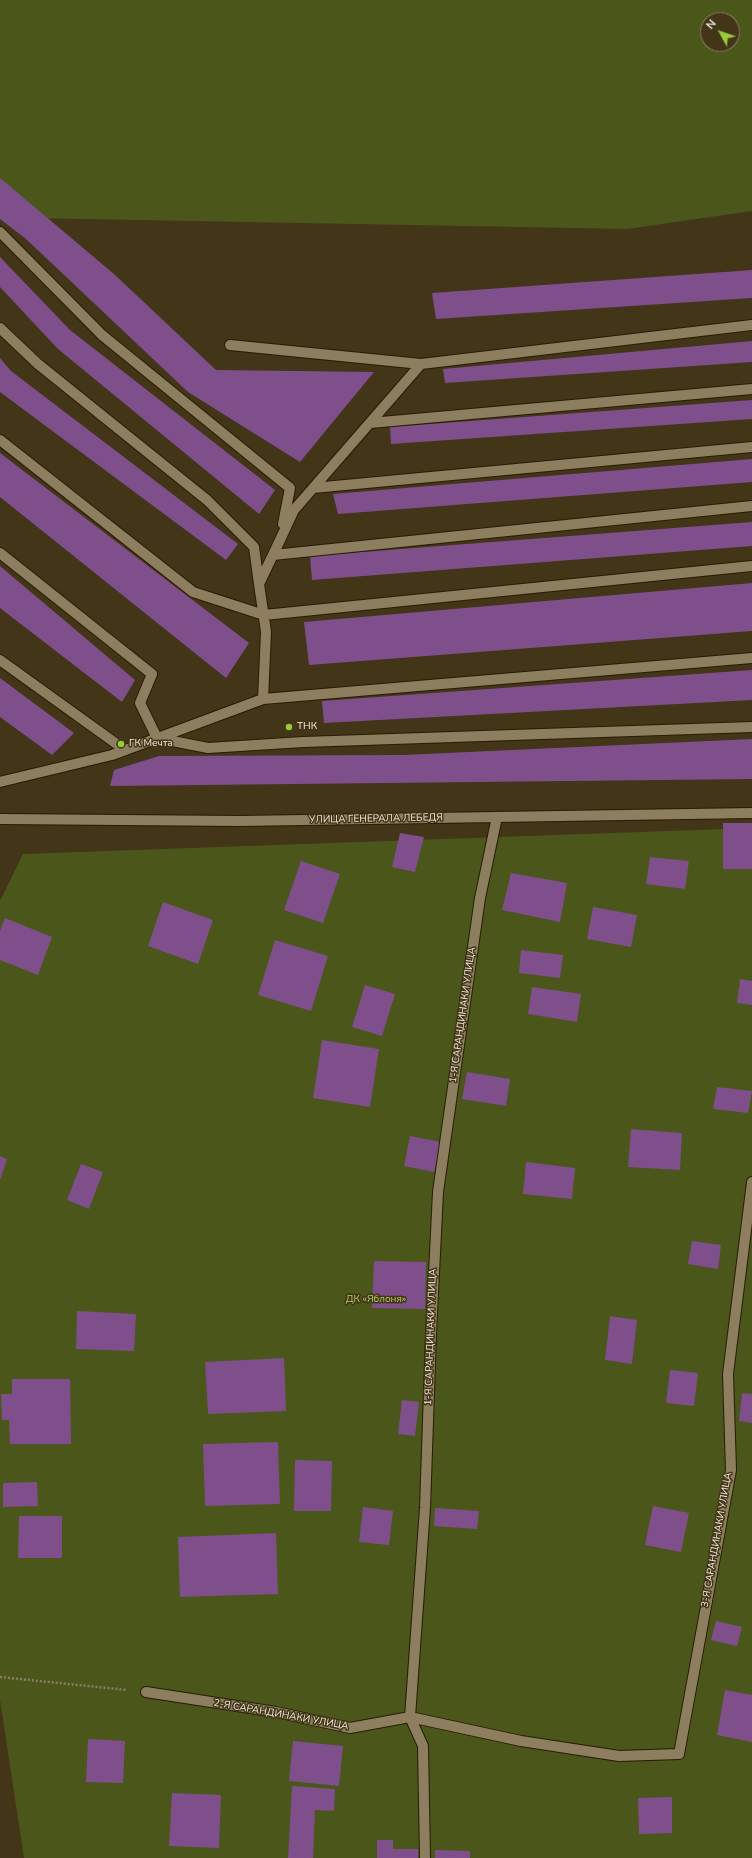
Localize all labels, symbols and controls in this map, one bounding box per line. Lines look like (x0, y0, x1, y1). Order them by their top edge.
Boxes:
north arrow (700, 12, 740, 52)
text: N (703, 17, 720, 33)
place label: ТНК (297, 721, 317, 733)
marker: ТНК (284, 722, 294, 732)
place label: ГК Мечта (129, 738, 173, 750)
marker: ГК Мечта (116, 739, 126, 749)
street label: УЛИЦА ГЕНЕРАЛА ЛЕБЕДЯ (309, 812, 443, 826)
street label: 1-Я САРАНДИНАКИ УЛИЦА (448, 946, 478, 1084)
street label: 1-Я САРАНДИНАКИ УЛИЦА (423, 1268, 439, 1406)
park label: ДК «Яблоня» (346, 1294, 406, 1306)
street label: 3-Я САРАНДИНАКИ УЛИЦА (699, 1472, 735, 1608)
street label: 2-Я САРАНДИНАКИ УЛИЦА (213, 1697, 349, 1733)

